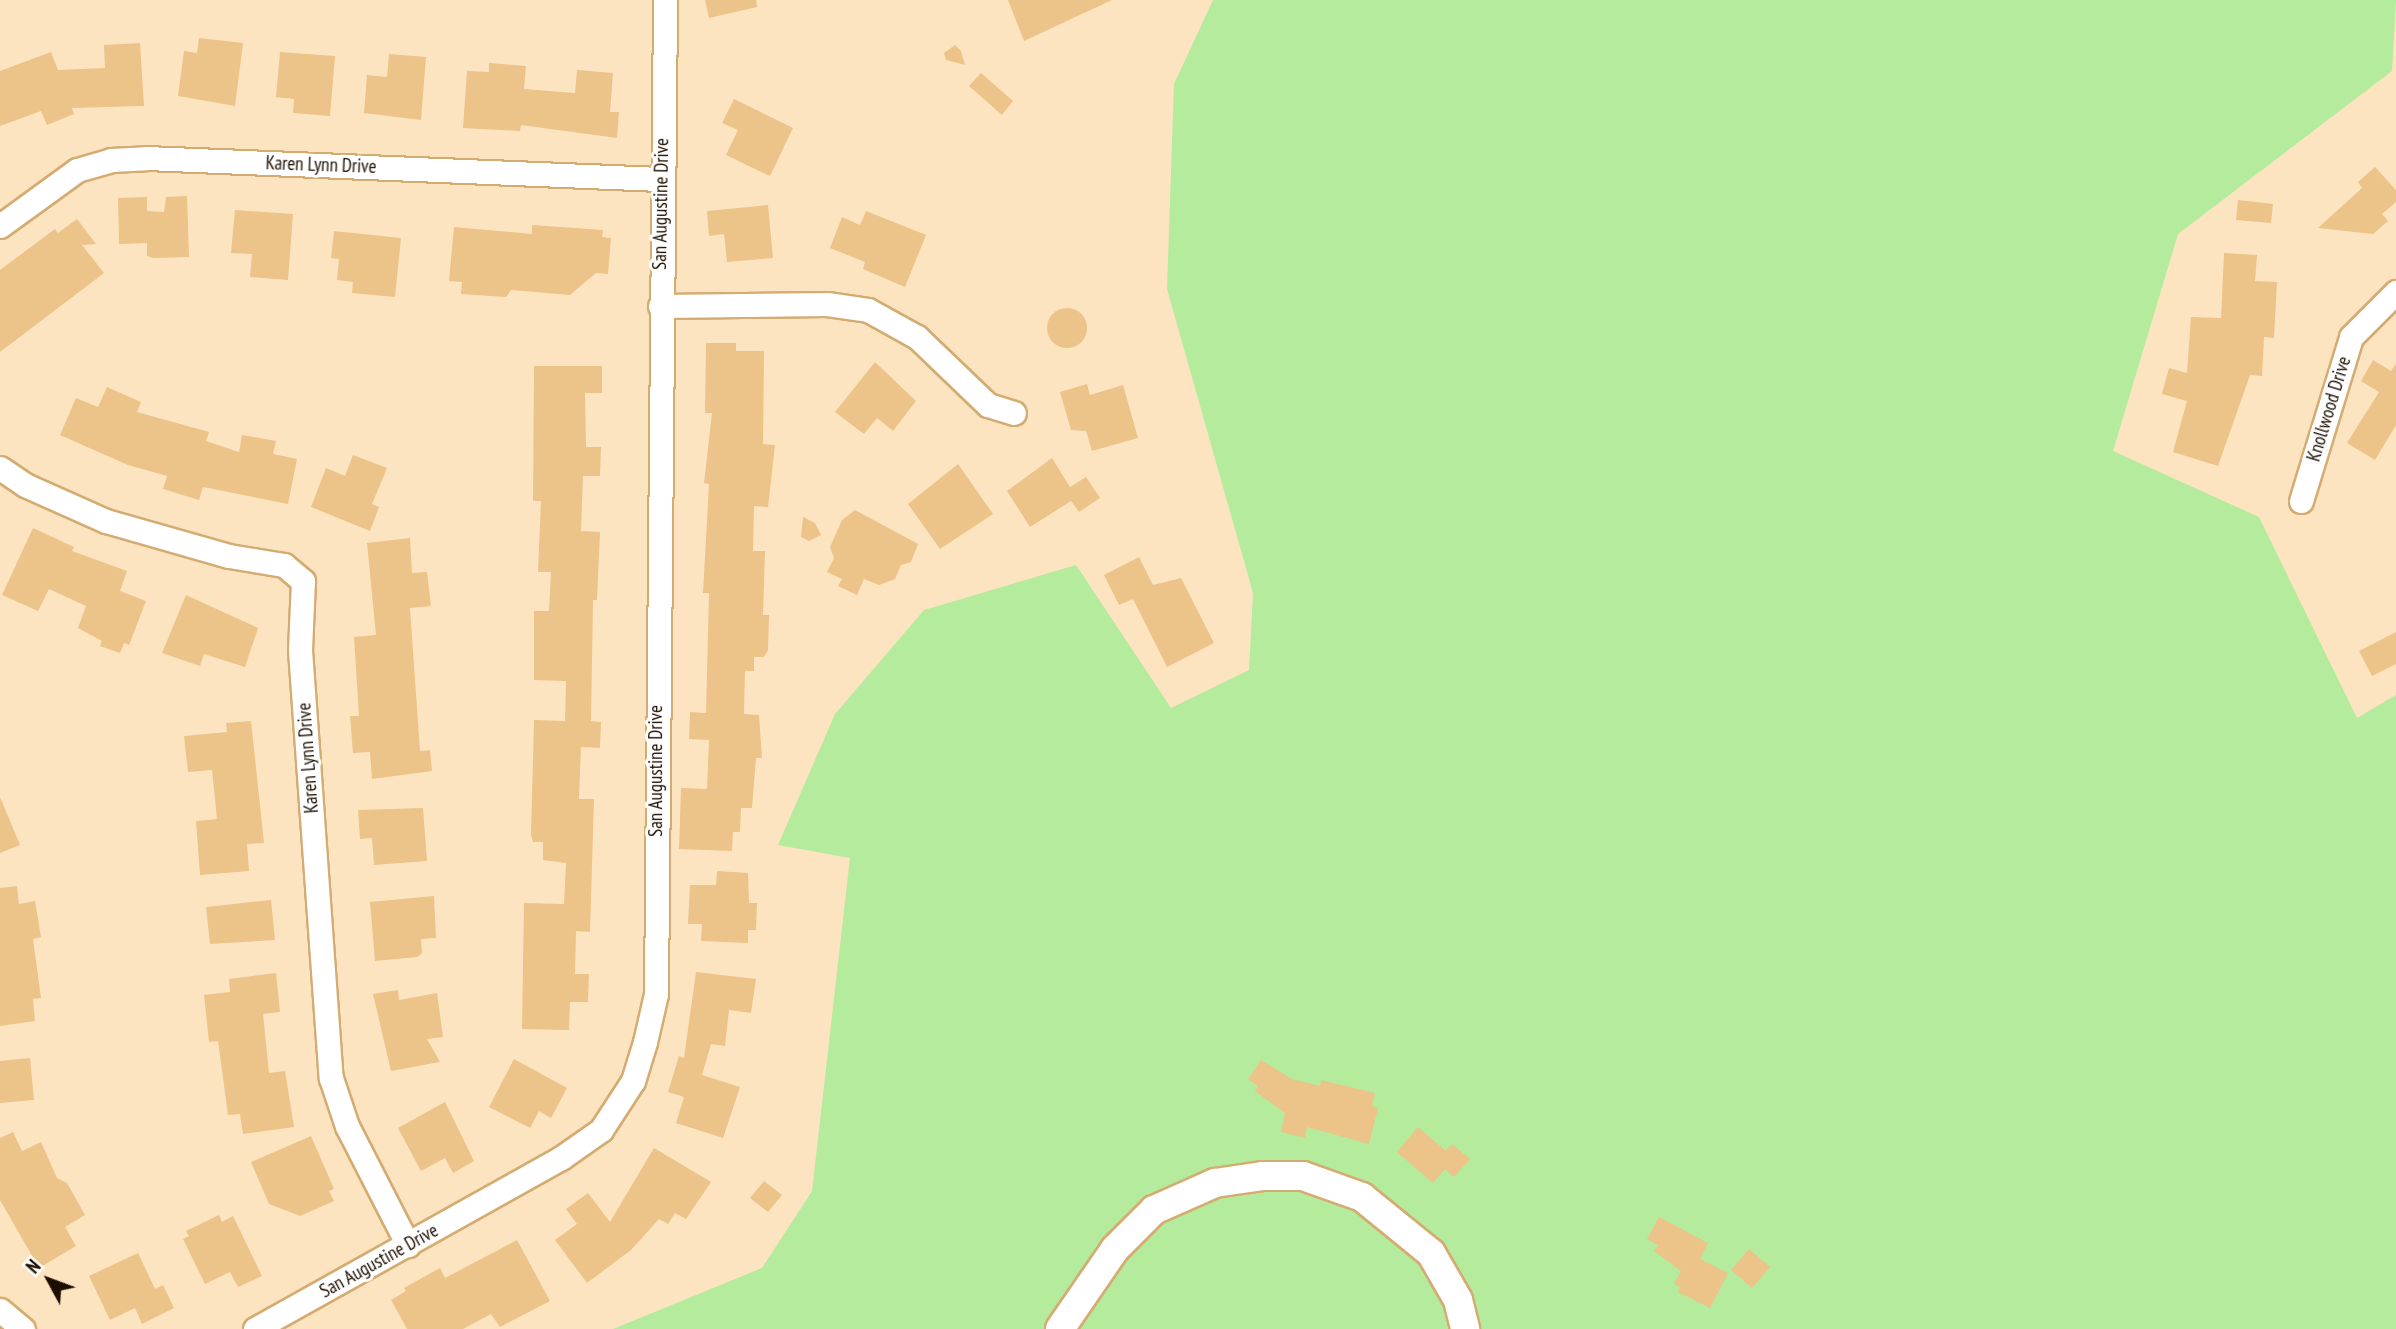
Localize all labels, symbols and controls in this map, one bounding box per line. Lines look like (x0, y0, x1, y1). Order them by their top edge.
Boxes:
street label: San Augustine Drive (648, 138, 674, 270)
street label: Karen Lynn Drive (265, 152, 377, 178)
street label: Knollwood Drive (2302, 354, 2356, 464)
street label: Karen Lynn Drive (293, 702, 323, 814)
street label: San Augustine Drive (645, 705, 667, 837)
street label: San Augustine Drive (316, 1219, 442, 1303)
north arrow (14, 1245, 84, 1315)
text: N (21, 1254, 46, 1278)

